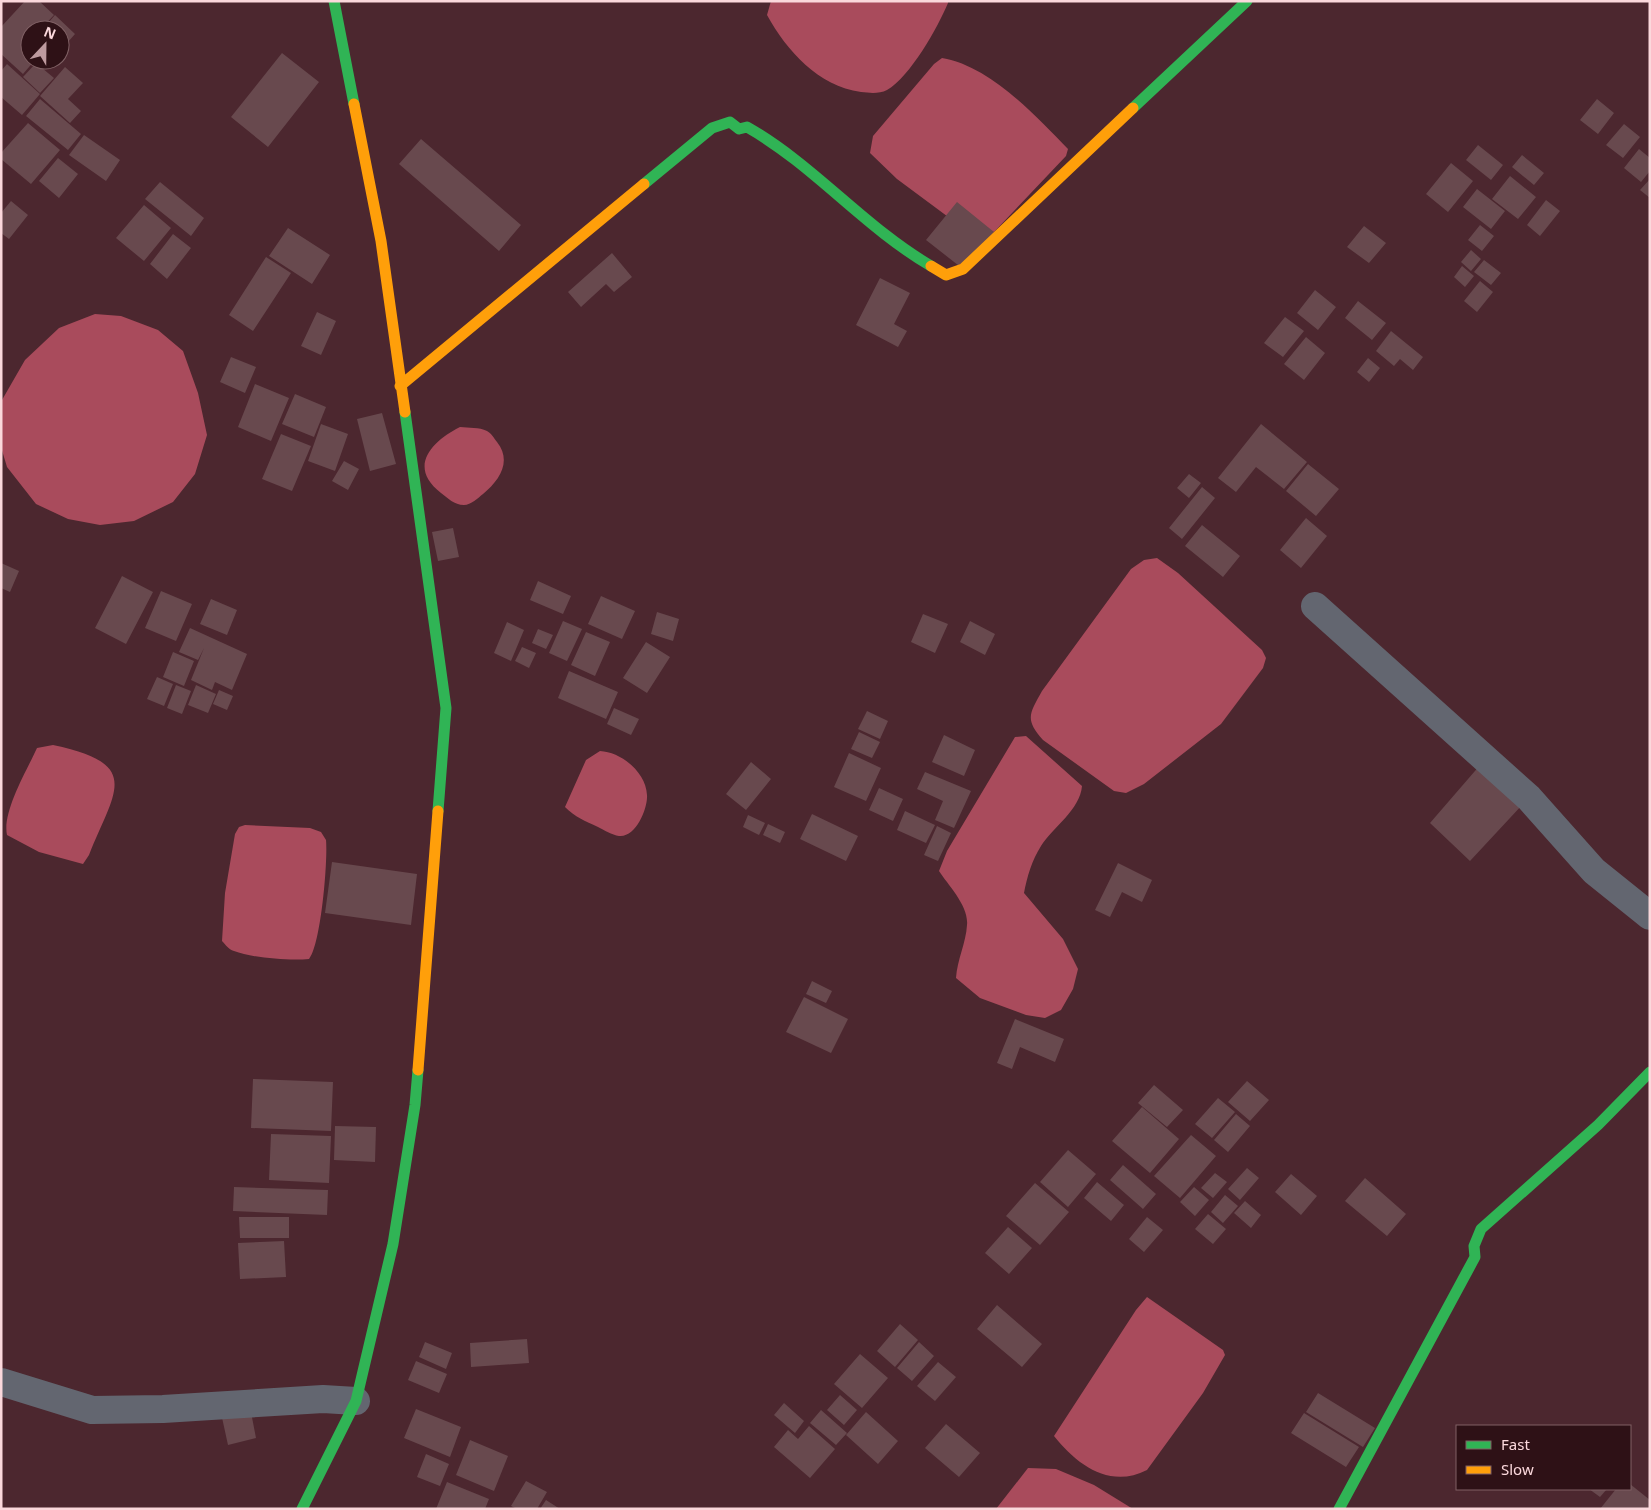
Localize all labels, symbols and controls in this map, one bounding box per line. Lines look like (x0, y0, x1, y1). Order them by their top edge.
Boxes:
north arrow (20, 20, 70, 70)
text: N (41, 22, 59, 43)
legend (1456, 1425, 1631, 1490)
text: Fast (1501, 1434, 1530, 1454)
text: Slow (1501, 1459, 1534, 1479)

